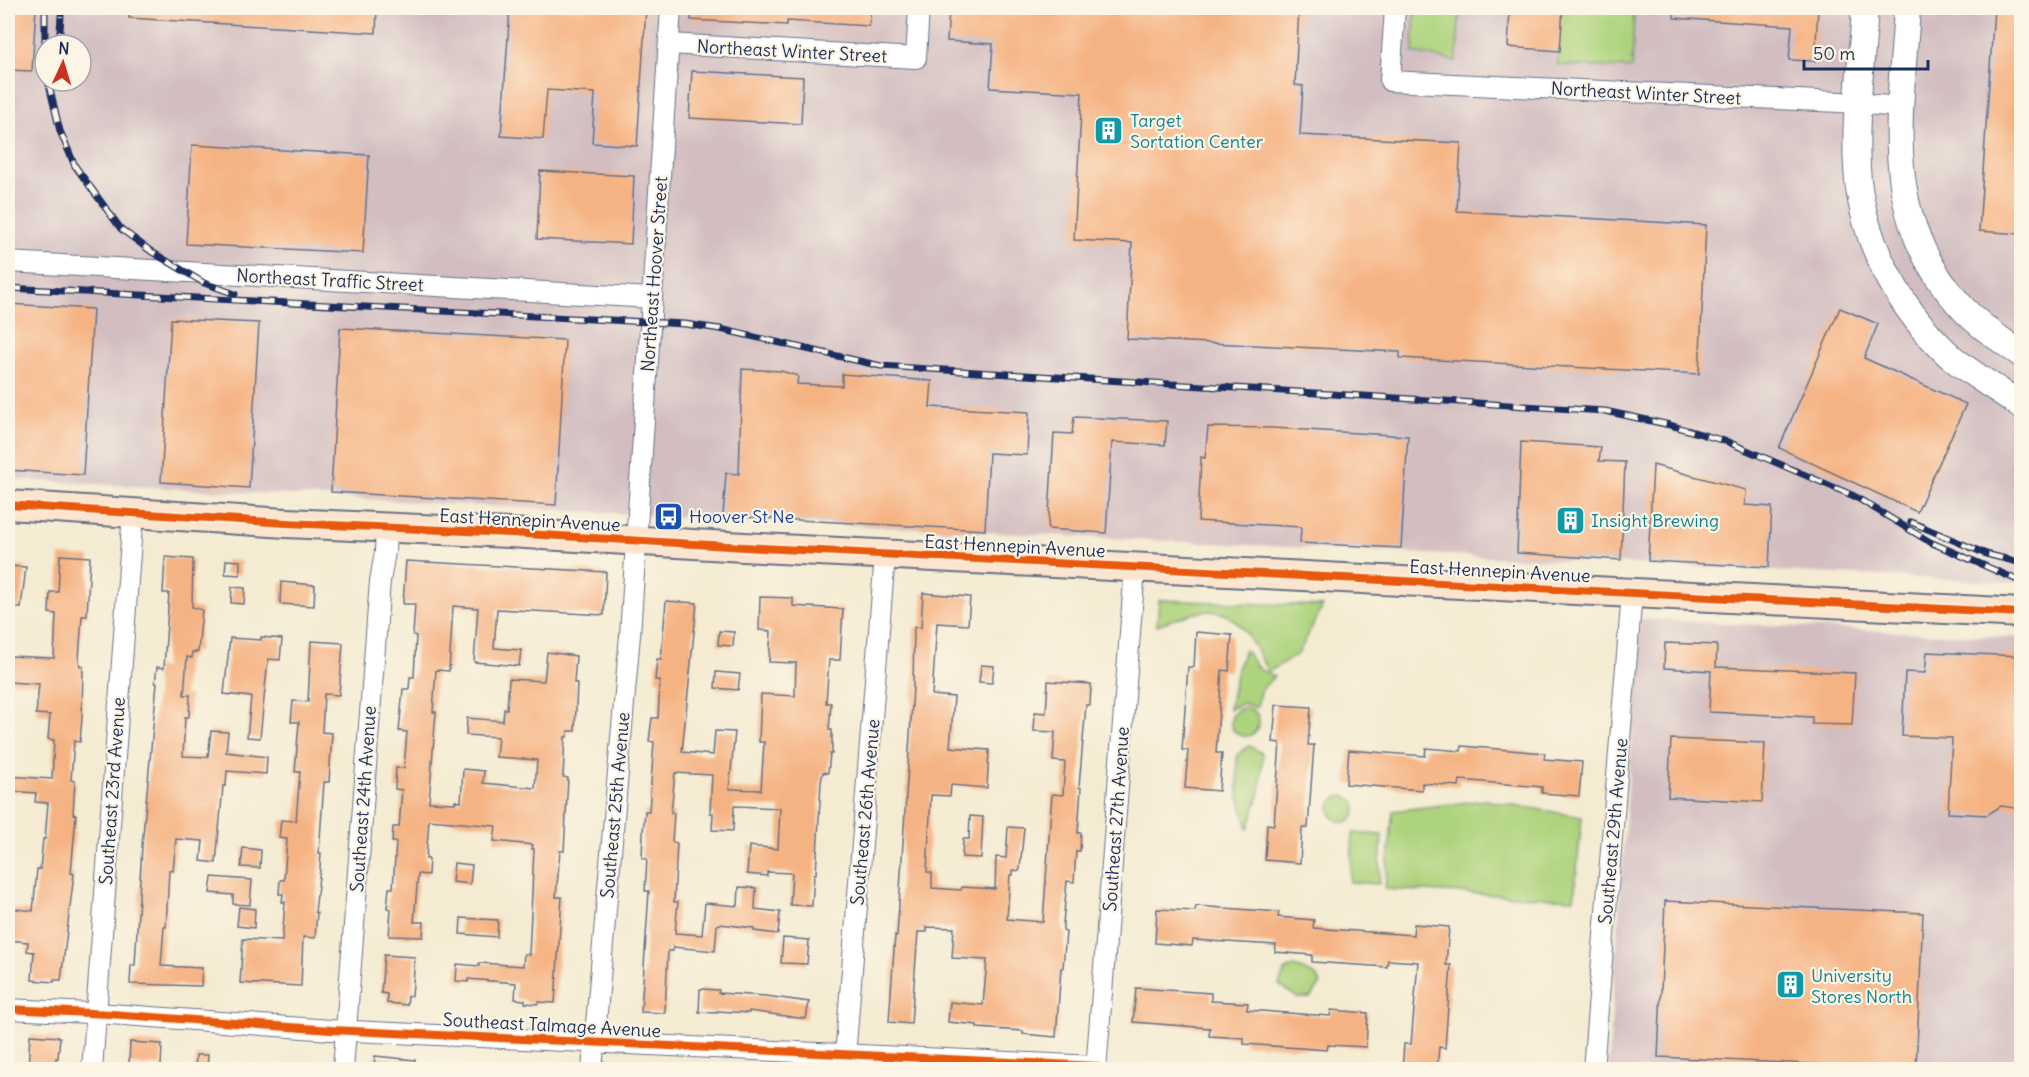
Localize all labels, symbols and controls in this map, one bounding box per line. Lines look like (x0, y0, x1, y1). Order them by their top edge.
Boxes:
north arrow (33, 33, 93, 93)
scale bar (1804, 33, 1928, 71)
street label: Northeast Winter Street (696, 35, 888, 67)
text: N (58, 38, 70, 58)
text: 50 m (1813, 42, 1855, 65)
street label: Northeast Winter Street (1550, 77, 1742, 109)
place label: Target Sortation Center (1130, 109, 1264, 153)
building icon: Target Sortation Center (1093, 114, 1125, 146)
street label: Northeast Hoover Street (636, 175, 672, 373)
street label: Northeast Traffic Street (236, 264, 424, 296)
bus stop icon: Hoover St Ne (652, 500, 684, 532)
street label: East Hennepin Avenue (439, 504, 621, 536)
building icon: Insight Brewing (1554, 504, 1586, 536)
place label: Hoover St Ne (689, 505, 794, 528)
place label: Insight Brewing (1591, 509, 1719, 532)
street label: East Hennepin Avenue (924, 530, 1106, 562)
street label: East Hennepin Avenue (1409, 555, 1591, 587)
street label: Southeast 23rd Avenue (94, 696, 130, 886)
street label: Southeast 24th Avenue (345, 705, 381, 893)
street label: Southeast 25th Avenue (595, 711, 635, 899)
street label: Southeast 26th Avenue (845, 718, 885, 906)
street label: Southeast 27th Avenue (1098, 726, 1134, 912)
street label: Southeast 29th Avenue (1593, 737, 1633, 925)
place label: University Stores North (1811, 964, 1912, 1008)
building icon: University Stores North (1774, 969, 1806, 1001)
street label: Southeast Talmage Avenue (442, 1008, 662, 1042)

